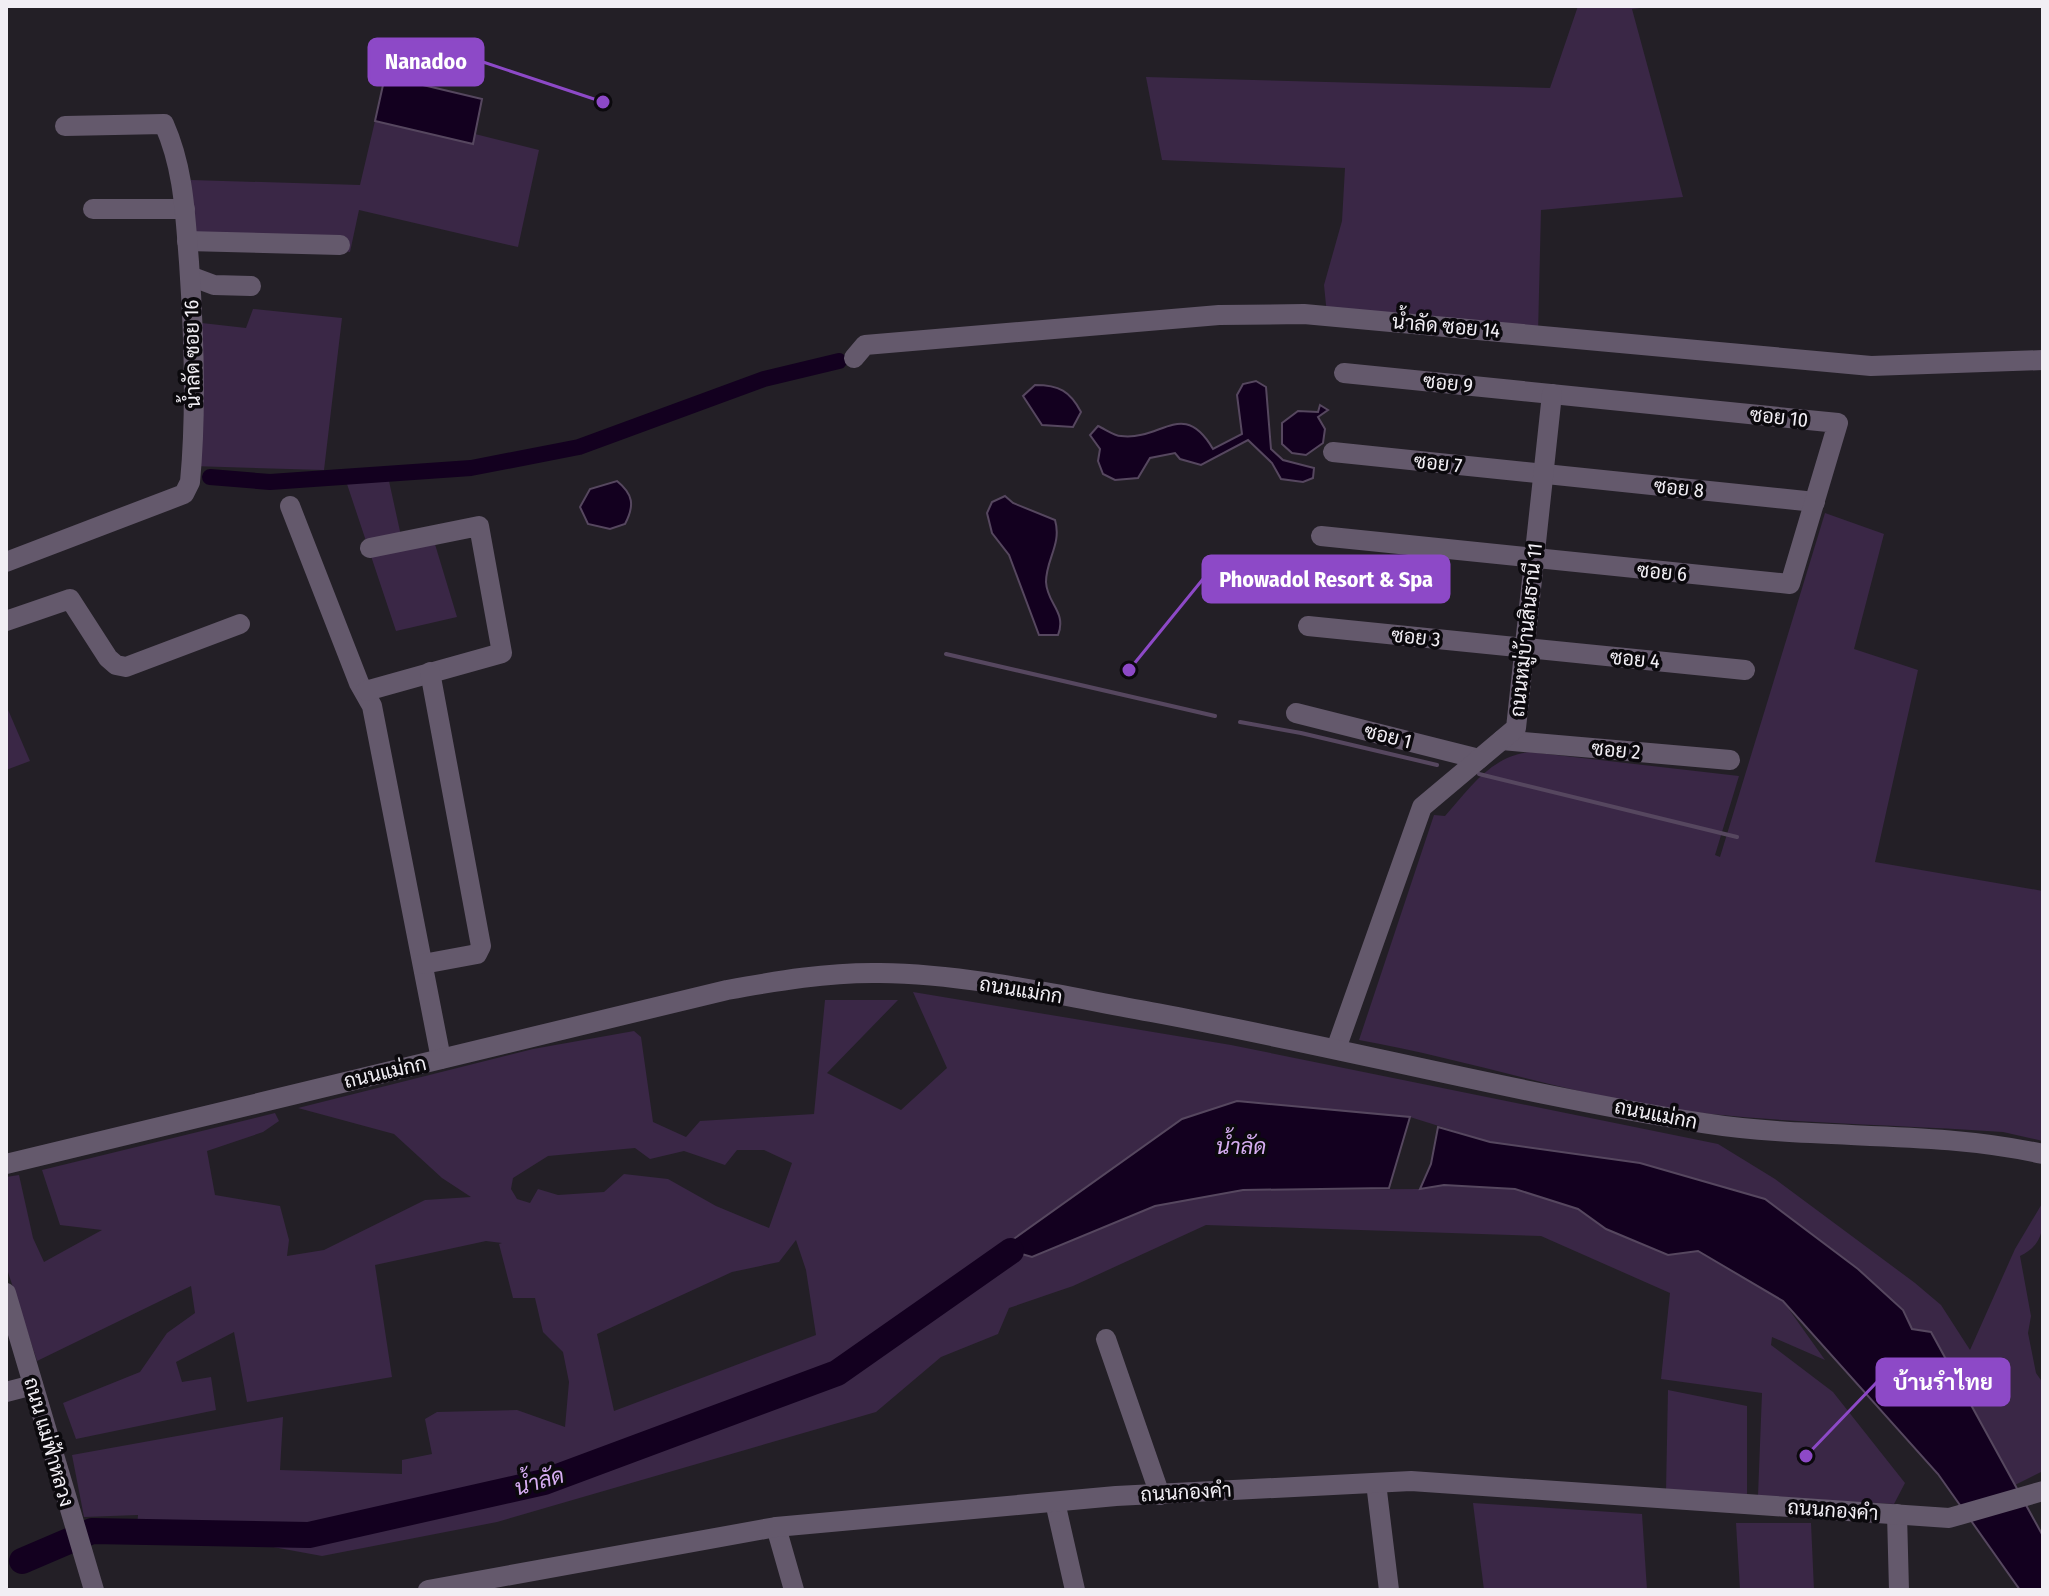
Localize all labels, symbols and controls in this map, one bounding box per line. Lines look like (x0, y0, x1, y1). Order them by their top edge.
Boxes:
callout: Nanadoo (369, 39, 483, 85)
text: Nanadoo (385, 48, 467, 75)
street label: น้ำลัด ซอย 16 (173, 299, 205, 409)
street label: น้ำลัด ซอย 14 (1391, 303, 1502, 343)
street label: ซอย 9 (1422, 368, 1474, 398)
street label: ซอย 10 (1749, 402, 1809, 432)
street label: ซอย 7 (1413, 449, 1463, 477)
street label: ซอย 8 (1653, 473, 1705, 503)
street label: ถนนหมู่บ้านสินธานี 11 (1504, 542, 1550, 719)
callout: Phowadol Resort & Spa (1203, 556, 1449, 602)
street label: ซอย 6 (1636, 558, 1688, 586)
text: Phowadol Resort & Spa (1219, 566, 1433, 593)
street label: ซอย 3 (1390, 622, 1442, 652)
street label: ซอย 4 (1609, 645, 1661, 673)
street label: ซอย 1 (1362, 719, 1414, 753)
street label: ซอย 2 (1591, 736, 1642, 764)
street label: ถนนแม่กก (978, 972, 1064, 1008)
street label: ถนนแม่กก (341, 1051, 429, 1093)
street label: ถนนแม่กก (1612, 1094, 1700, 1134)
water label: น้ำลัด (1216, 1127, 1266, 1160)
callout: บ้านรำไทย (1877, 1359, 2009, 1405)
text: บ้านรำไทย (1893, 1368, 1993, 1396)
street label: ถนน แม่ฟ้าหลวง (19, 1375, 79, 1509)
water label: น้ำลัด (510, 1456, 567, 1501)
street label: ถนนกองคำ (1140, 1478, 1232, 1506)
street label: ถนนกองคำ (1787, 1495, 1879, 1525)

